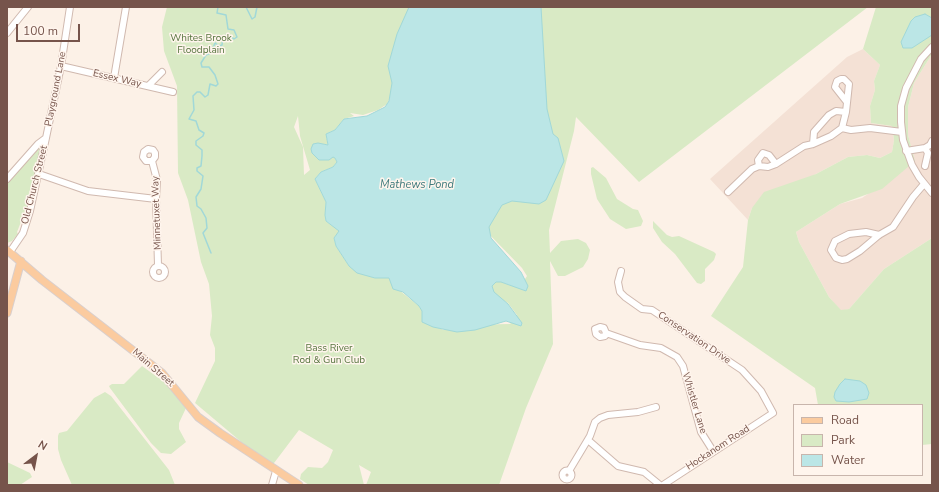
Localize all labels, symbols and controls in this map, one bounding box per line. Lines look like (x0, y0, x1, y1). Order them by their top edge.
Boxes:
scale bar (18, 16, 82, 42)
text: 100 m (23, 23, 58, 39)
park label: Whites Brook Floodplain (170, 33, 232, 56)
street label: Playground Lane (43, 51, 69, 127)
street label: Essex Way (92, 68, 142, 90)
street label: Old Church Street (19, 144, 51, 226)
street label: Minnetuxet Way (150, 176, 164, 250)
water label: Mathews Pond (380, 178, 454, 192)
street label: Conservation Drive (655, 309, 733, 367)
park label: Bass River Rod & Gun Club (293, 343, 365, 366)
street label: Main Street (130, 347, 176, 389)
street label: Whistler Lane (679, 371, 709, 435)
legend (793, 404, 923, 476)
text: Road (831, 412, 859, 428)
street label: Hockanom Road (684, 423, 752, 473)
text: Park (831, 432, 855, 448)
north arrow (16, 436, 56, 476)
text: N (35, 437, 50, 454)
text: Water (831, 452, 865, 468)

